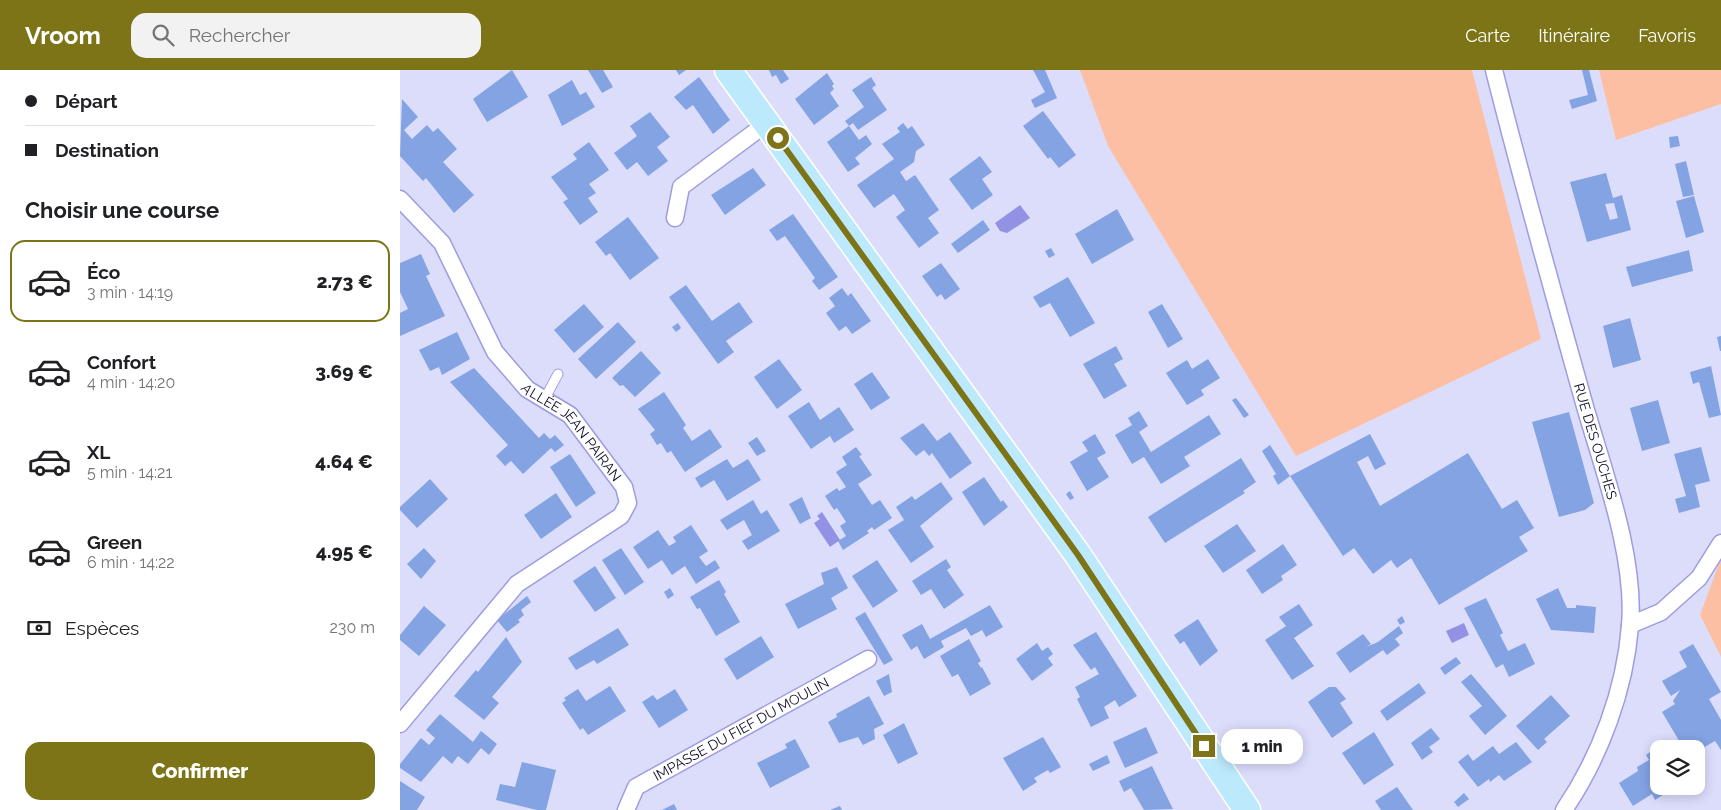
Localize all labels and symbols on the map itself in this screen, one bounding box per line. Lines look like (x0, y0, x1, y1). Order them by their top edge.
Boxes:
route start (767, 127, 789, 149)
street label: ALLÉE JEAN PAIRAN (518, 380, 625, 484)
street label: RUE DES OUCHES (1571, 381, 1620, 502)
street label: IMPASSE DU FIEF DU MOULIN (650, 674, 832, 784)
callout: 1 min (1222, 728, 1304, 764)
route end (1193, 735, 1215, 757)

